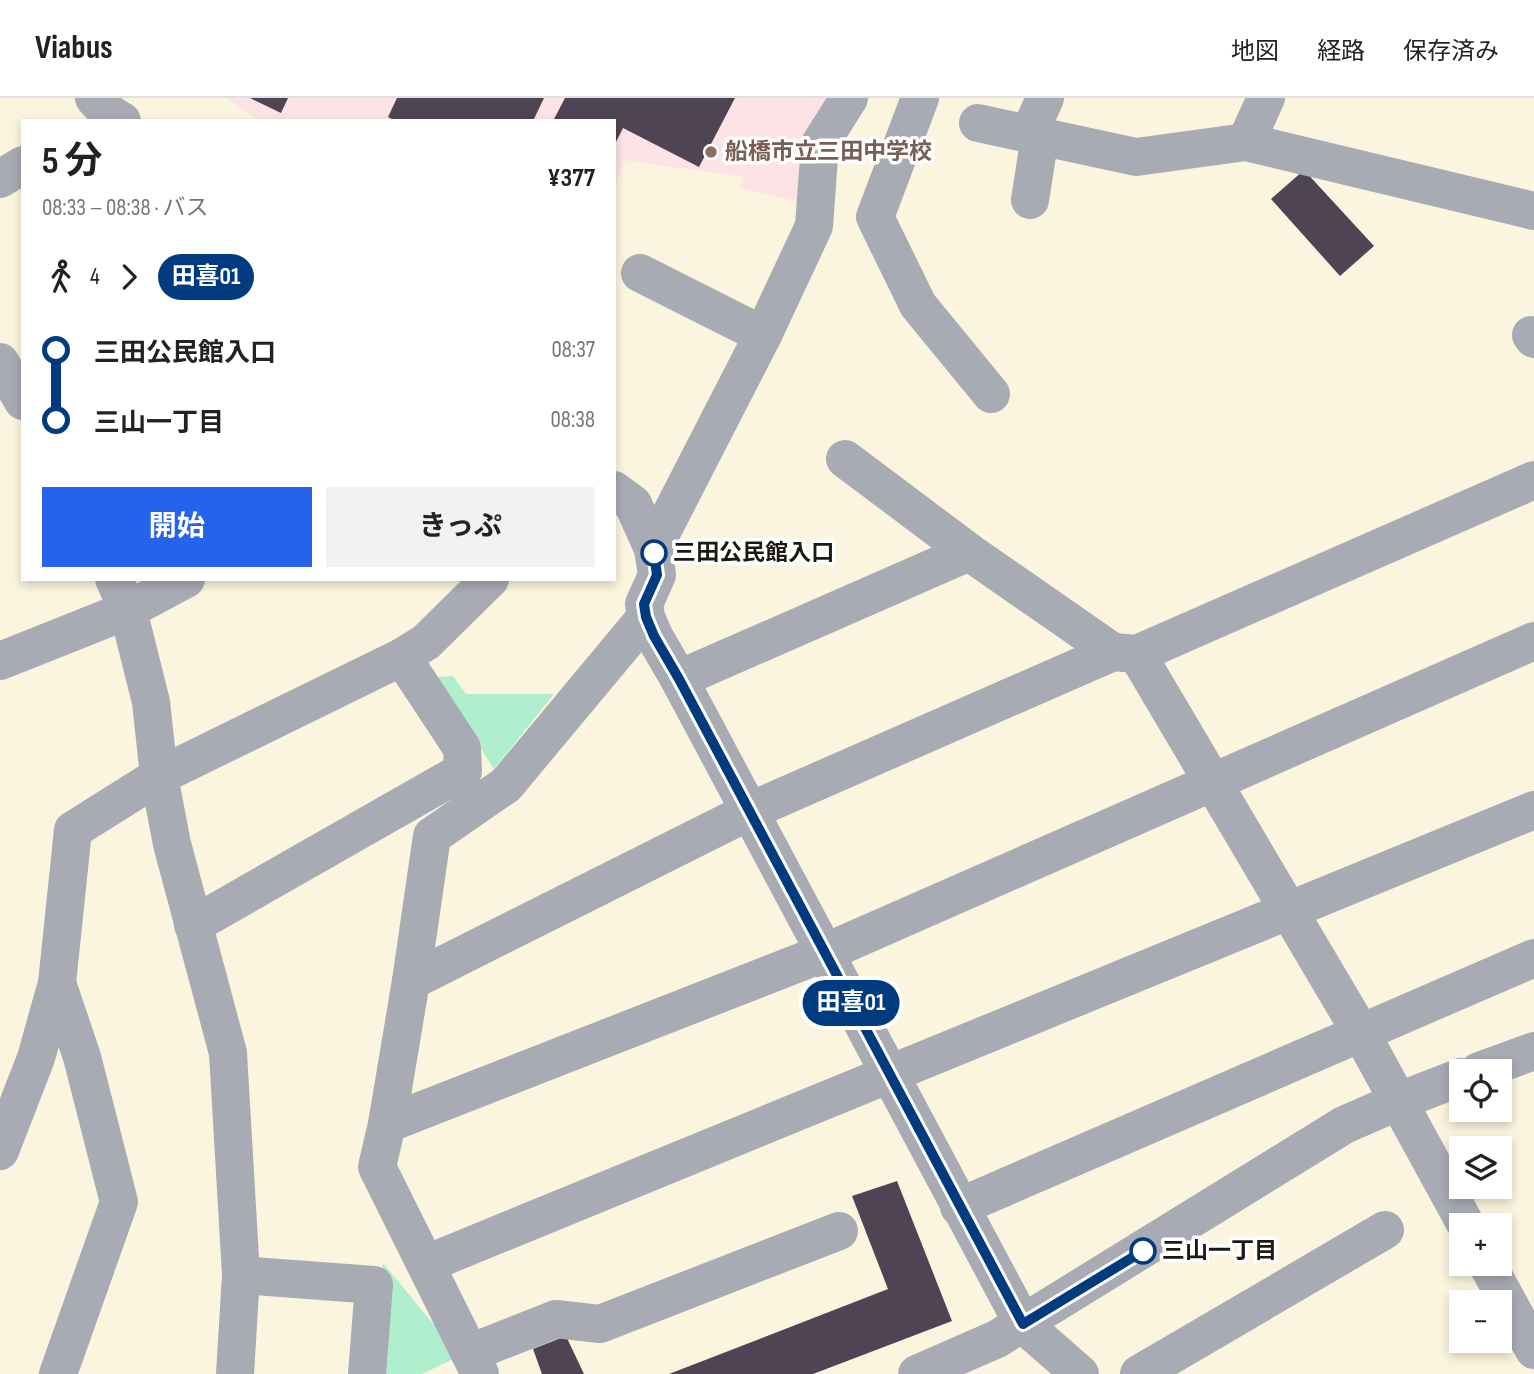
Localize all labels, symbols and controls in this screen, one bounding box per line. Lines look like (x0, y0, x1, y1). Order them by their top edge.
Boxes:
text: Viabus (35, 28, 113, 68)
text: 地図 (1231, 37, 1279, 66)
text: 経路 (1317, 37, 1365, 66)
text: 保存済み (1403, 37, 1499, 66)
place label: 船橋市立三田中学校 (725, 138, 932, 166)
text: 5 分 (42, 139, 103, 184)
marker: 船橋市立三田中学校 (703, 144, 719, 160)
text: ¥377 (547, 163, 595, 194)
text: 08:33 – 08:38 · バス (42, 194, 208, 222)
icon: walk (42, 258, 80, 296)
icon: forward (110, 258, 148, 296)
text: 田喜01 (172, 262, 240, 291)
text: 4 (90, 263, 100, 291)
text: 08:37 (551, 336, 595, 364)
text: 三田公民館入口 (94, 338, 276, 369)
text: 08:38 (551, 406, 595, 434)
text: 三山一丁目 (94, 408, 224, 439)
button: 開始 (42, 487, 312, 567)
button: きっぷ (326, 487, 595, 567)
place label: 三田公民館入口 (673, 539, 834, 567)
marker: 三田公民館入口 (641, 540, 667, 566)
line badge: 田喜01 (802, 980, 900, 1026)
text: 田喜01 (817, 988, 885, 1017)
map controls (1449, 1059, 1512, 1353)
button: locate (1449, 1059, 1512, 1122)
button: layers (1449, 1136, 1512, 1199)
button: + (1449, 1213, 1512, 1276)
place label: 三山一丁目 (1162, 1237, 1277, 1265)
marker: 三山一丁目 (1130, 1238, 1156, 1264)
button: − (1449, 1290, 1512, 1353)

